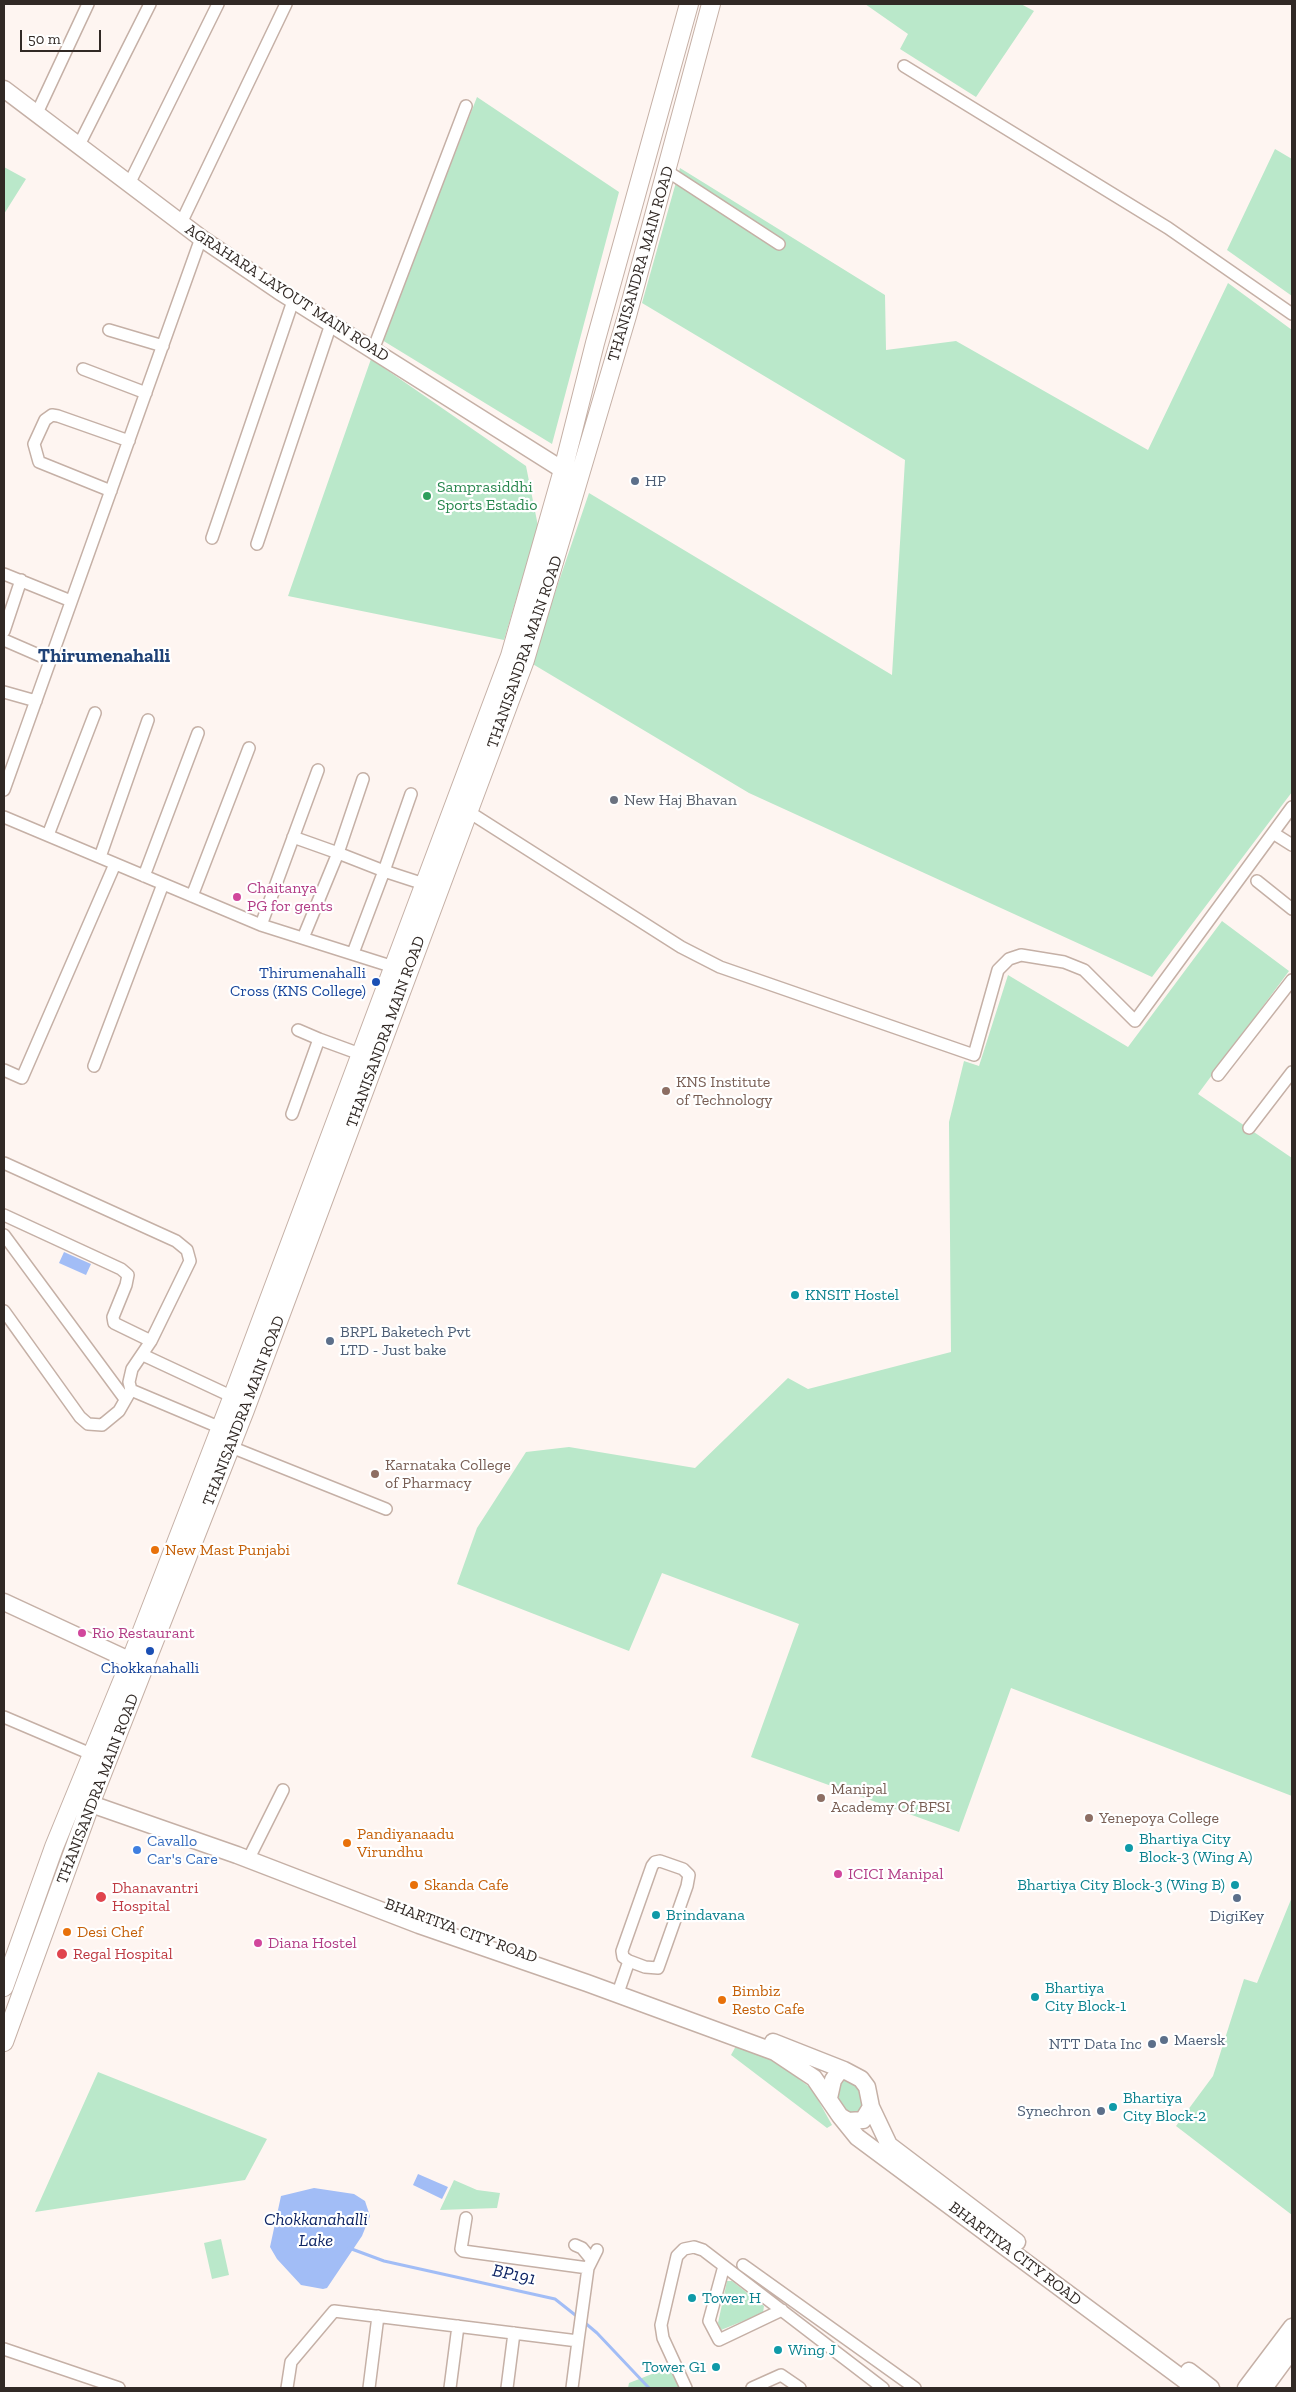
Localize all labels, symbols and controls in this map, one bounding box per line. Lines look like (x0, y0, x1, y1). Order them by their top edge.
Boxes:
scale bar (22, 20, 104, 52)
text: 50 m (28, 30, 61, 48)
street label: THANISANDRA MAIN ROAD (604, 164, 678, 364)
street label: AGRAHARA LAYOUT MAIN ROAD (182, 220, 392, 366)
place label: HP (645, 471, 666, 491)
marker: HP (629, 475, 641, 487)
place label: Samprasiddhi Sports Estadio (437, 477, 537, 515)
marker: Samprasiddhi Sports Estadio (421, 490, 433, 502)
street label: THANISANDRA MAIN ROAD (483, 553, 567, 751)
district label: Thirumenahalli (38, 646, 170, 668)
place label: New Haj Bhavan (624, 790, 737, 810)
marker: New Haj Bhavan (608, 794, 620, 806)
place label: Chaitanya PG for gents (247, 878, 333, 916)
marker: Chaitanya PG for gents (231, 891, 243, 903)
street label: THANISANDRA MAIN ROAD (342, 934, 430, 1130)
place label: Thirumenahalli Cross (KNS College) (230, 963, 366, 1001)
marker: Thirumenahalli Cross (KNS College) (370, 976, 382, 988)
place label: KNS Institute of Technology (676, 1072, 772, 1110)
marker: KNS Institute of Technology (660, 1085, 672, 1097)
place label: KNSIT Hostel (805, 1285, 899, 1305)
marker: KNSIT Hostel (789, 1289, 801, 1301)
street label: THANISANDRA MAIN ROAD (199, 1313, 289, 1509)
place label: BRPL Baketech Pvt LTD - Just bake (340, 1322, 471, 1360)
marker: BRPL Baketech Pvt LTD - Just bake (324, 1335, 336, 1347)
place label: Karnataka College of Pharmacy (385, 1455, 511, 1493)
marker: Karnataka College of Pharmacy (369, 1468, 381, 1480)
place label: New Mast Punjabi (165, 1540, 290, 1560)
marker: New Mast Punjabi (149, 1544, 161, 1556)
place label: Rio Restaurant (92, 1623, 195, 1643)
marker: Rio Restaurant (76, 1627, 88, 1639)
marker: Chokkanahalli (144, 1645, 156, 1657)
place label: Chokkanahalli (101, 1658, 199, 1678)
street label: THANISANDRA MAIN ROAD (53, 1691, 143, 1887)
place label: Manipal Academy Of BFSI (831, 1779, 950, 1817)
marker: Manipal Academy Of BFSI (815, 1792, 827, 1804)
place label: Yenepoya College (1099, 1808, 1219, 1828)
marker: Yenepoya College (1083, 1812, 1095, 1824)
place label: Pandiyanaadu Virundhu (357, 1824, 454, 1862)
place label: Bhartiya City Block-3 (Wing A) (1139, 1829, 1252, 1867)
place label: Cavallo Car's Care (147, 1831, 218, 1869)
marker: Pandiyanaadu Virundhu (341, 1837, 353, 1849)
marker: Bhartiya City Block-3 (Wing A) (1123, 1842, 1135, 1854)
marker: Cavallo Car's Care (131, 1844, 143, 1856)
place label: ICICI Manipal (848, 1864, 943, 1884)
marker: ICICI Manipal (832, 1868, 844, 1880)
place label: Skanda Cafe (424, 1875, 508, 1895)
place label: Bhartiya City Block-3 (Wing B) (1017, 1875, 1225, 1895)
place label: Dhanavantri Hospital (112, 1878, 198, 1916)
marker: Skanda Cafe (408, 1879, 420, 1891)
marker: Bhartiya City Block-3 (Wing B) (1229, 1879, 1241, 1891)
marker: Dhanavantri Hospital (94, 1890, 108, 1904)
marker: DigiKey (1231, 1892, 1243, 1904)
street label: BHARTIYA CITY ROAD (382, 1894, 540, 1968)
place label: Brindavana (666, 1905, 745, 1925)
place label: DigiKey (1210, 1906, 1264, 1926)
marker: Brindavana (650, 1909, 662, 1921)
place label: Desi Chef (77, 1922, 143, 1942)
marker: Desi Chef (61, 1926, 73, 1938)
place label: Diana Hostel (268, 1933, 357, 1953)
marker: Diana Hostel (252, 1937, 264, 1949)
place label: Regal Hospital (73, 1944, 173, 1964)
marker: Regal Hospital (55, 1947, 69, 1961)
place label: Bhartiya City Block-1 (1045, 1978, 1126, 2016)
place label: Bimbiz Resto Cafe (732, 1981, 805, 2019)
marker: Bhartiya City Block-1 (1029, 1991, 1041, 2003)
marker: Bimbiz Resto Cafe (716, 1994, 728, 2006)
place label: Maersk (1174, 2030, 1225, 2050)
place label: NTT Data Inc (1049, 2034, 1142, 2054)
marker: Maersk (1158, 2034, 1170, 2046)
marker: NTT Data Inc (1146, 2038, 1158, 2050)
place label: Bhartiya City Block-2 (1123, 2088, 1206, 2126)
place label: Synechron (1017, 2101, 1091, 2121)
marker: Bhartiya City Block-2 (1107, 2101, 1119, 2113)
marker: Synechron (1095, 2105, 1107, 2117)
street label: BHARTIYA CITY ROAD (945, 2198, 1085, 2310)
water label: Chokkanahalli Lake (264, 2209, 368, 2252)
water label: BP191 (490, 2260, 538, 2290)
place label: Tower H (702, 2288, 761, 2308)
marker: Tower H (686, 2292, 698, 2304)
place label: Wing J (788, 2340, 836, 2360)
marker: Wing J (772, 2344, 784, 2356)
place label: Tower G1 (642, 2357, 706, 2377)
marker: Tower G1 (710, 2361, 722, 2373)

